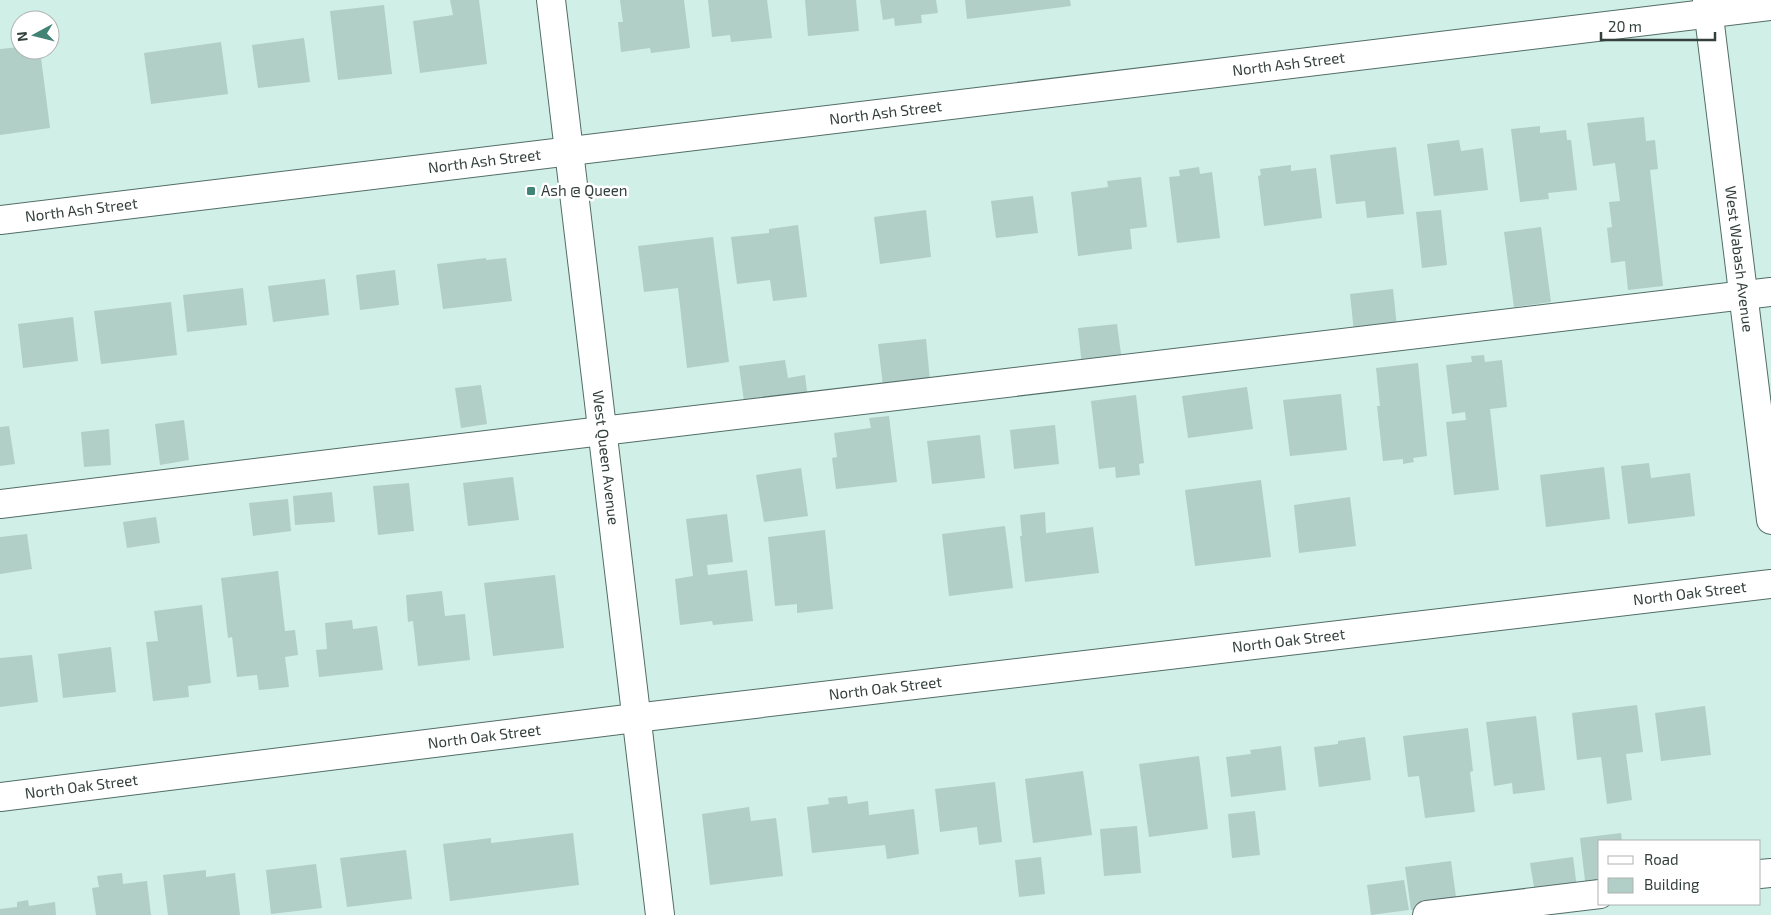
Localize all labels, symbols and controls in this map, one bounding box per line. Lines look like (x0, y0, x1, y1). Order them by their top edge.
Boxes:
north arrow (10, 10, 60, 60)
scale bar (1601, 10, 1715, 42)
text: 20 m (1608, 17, 1642, 35)
text: N (13, 31, 31, 43)
street label: North Ash Street (1231, 48, 1346, 79)
street label: North Ash Street (828, 96, 943, 128)
street label: North Ash Street (427, 145, 542, 176)
place label: Ash @ Queen (541, 181, 628, 200)
marker: Ash @ Queen (525, 185, 537, 197)
street label: West Wabash Avenue (1722, 185, 1758, 333)
street label: North Ash Street (24, 193, 139, 225)
street label: West Queen Avenue (590, 389, 623, 526)
street label: North Oak Street (1632, 577, 1748, 608)
street label: North Oak Street (1231, 624, 1346, 656)
street label: North Oak Street (828, 672, 943, 703)
street label: North Oak Street (427, 720, 542, 752)
street label: North Oak Street (24, 770, 139, 802)
legend (1598, 840, 1761, 905)
text: Road (1644, 850, 1679, 868)
text: Building (1644, 875, 1700, 893)

